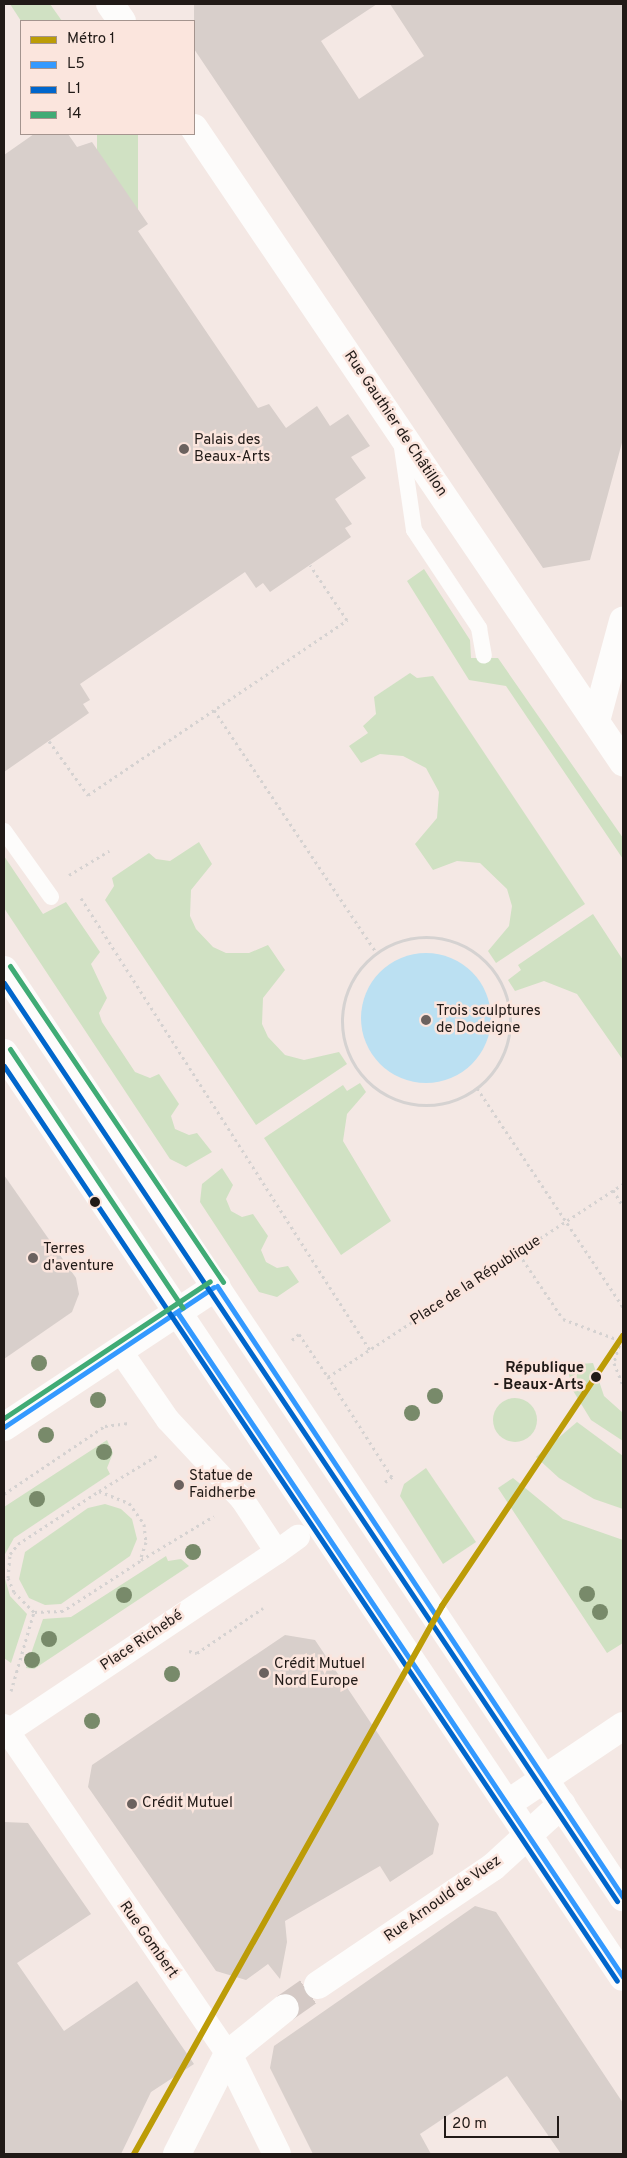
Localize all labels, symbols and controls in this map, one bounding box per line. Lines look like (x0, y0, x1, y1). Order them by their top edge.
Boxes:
legend (20, 20, 195, 135)
text: Métro 1 (67, 30, 115, 49)
text: L5 (67, 55, 85, 74)
text: L1 (67, 80, 81, 99)
text: 14 (67, 105, 82, 124)
street label: Rue Gauthier de Châtillon (340, 348, 450, 500)
place label: Palais des Beaux-Arts (194, 431, 270, 466)
marker: Palais des Beaux-Arts (178, 443, 190, 455)
place label: Trois sculptures de Dodeigne (436, 1002, 541, 1037)
marker: Trois sculptures de Dodeigne (420, 1014, 432, 1026)
unlabelled marker (90, 1197, 100, 1207)
street label: Place de la République (407, 1232, 545, 1330)
place label: Terres d'aventure (43, 1240, 114, 1275)
marker: Terres d'aventure (27, 1252, 39, 1264)
place label: République - Beaux-Arts (493, 1359, 584, 1394)
marker: République - Beaux-Arts (588, 1369, 604, 1385)
place label: Statue de Faidherbe (189, 1467, 256, 1502)
marker: Statue de Faidherbe (173, 1479, 185, 1491)
street label: Place Richebé (97, 1607, 187, 1675)
place label: Crédit Mutuel Nord Europe (274, 1655, 365, 1690)
marker: Crédit Mutuel Nord Europe (258, 1667, 270, 1679)
place label: Crédit Mutuel (142, 1795, 233, 1813)
marker: Crédit Mutuel (126, 1798, 138, 1810)
street label: Rue Arnould de Vuez (381, 1852, 505, 1946)
street label: Rue Gombert (115, 1898, 181, 1982)
scale bar (447, 2106, 562, 2138)
text: 20 m (452, 2115, 487, 2134)

